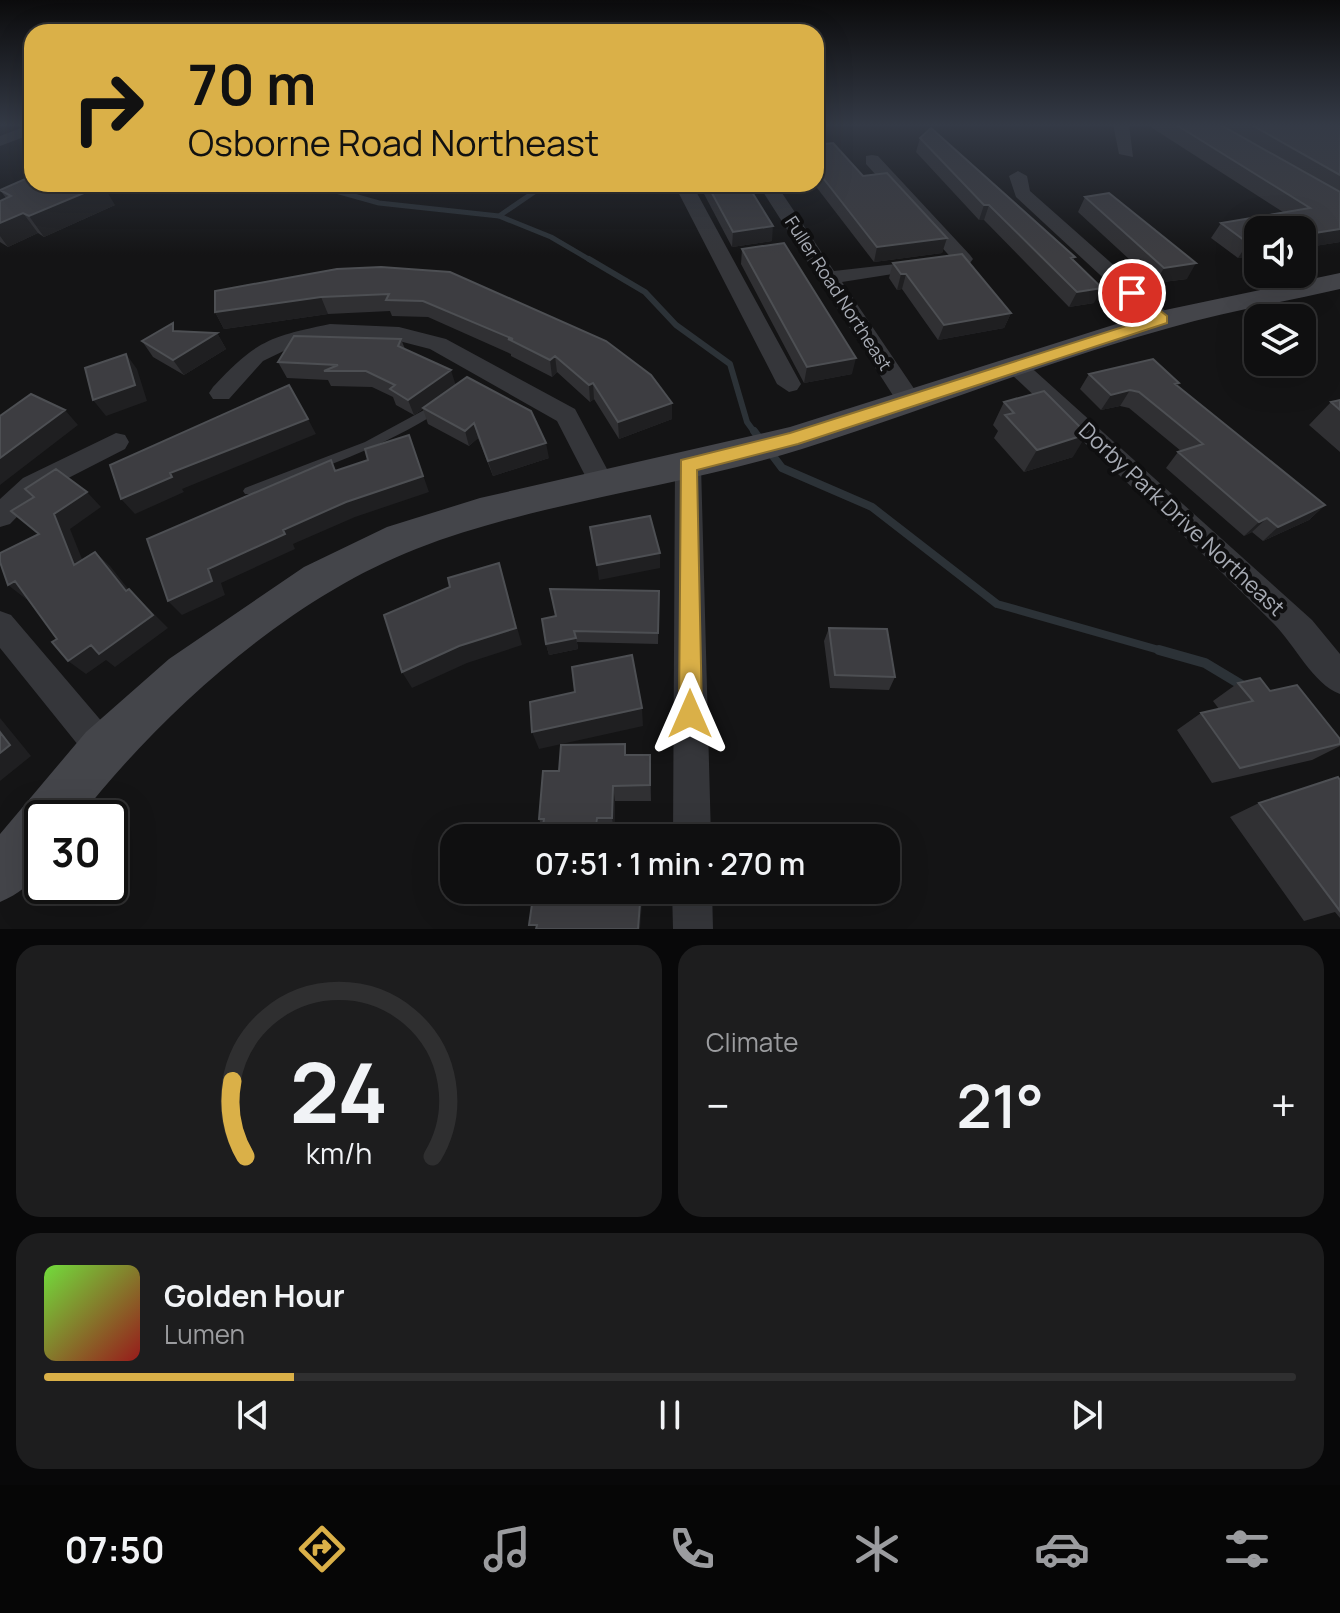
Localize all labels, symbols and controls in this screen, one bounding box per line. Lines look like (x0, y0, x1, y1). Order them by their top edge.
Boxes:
text: 70 m (188, 45, 316, 122)
icon: right (56, 56, 160, 160)
text: Osborne Road Northeast (188, 118, 599, 167)
street label: Fuller Road Northeast (780, 211, 898, 375)
map controls (1244, 216, 1316, 376)
button: sound (1244, 216, 1316, 288)
pin (1098, 259, 1166, 327)
icon: arrive (1110, 271, 1154, 315)
button: layers (1244, 304, 1316, 376)
street label: Dorby Park Drive Northeast (1073, 416, 1292, 623)
position arrow (648, 672, 732, 756)
speed limit sign: 30 (24, 800, 128, 904)
text: 07:51 · 1 min · 270 m (535, 843, 805, 884)
text: Climate (706, 1024, 798, 1060)
text: 24 (290, 1034, 388, 1148)
text: 21° (956, 1064, 1044, 1146)
text: − (706, 1075, 730, 1135)
text: + (1271, 1075, 1296, 1135)
text: km/h (306, 1134, 372, 1173)
text: Golden Hour (164, 1275, 345, 1316)
text: Lumen (164, 1316, 245, 1352)
icon: previous (231, 1393, 275, 1437)
icon: pause (648, 1393, 692, 1437)
icon: next (1065, 1393, 1109, 1437)
icon: directions (294, 1521, 350, 1577)
icon: music (479, 1521, 535, 1577)
icon: phone (664, 1521, 720, 1577)
icon: climate (849, 1521, 905, 1577)
icon: car (1034, 1521, 1090, 1577)
icon: filters (1219, 1521, 1275, 1577)
text: 07:50 (65, 1525, 165, 1574)

